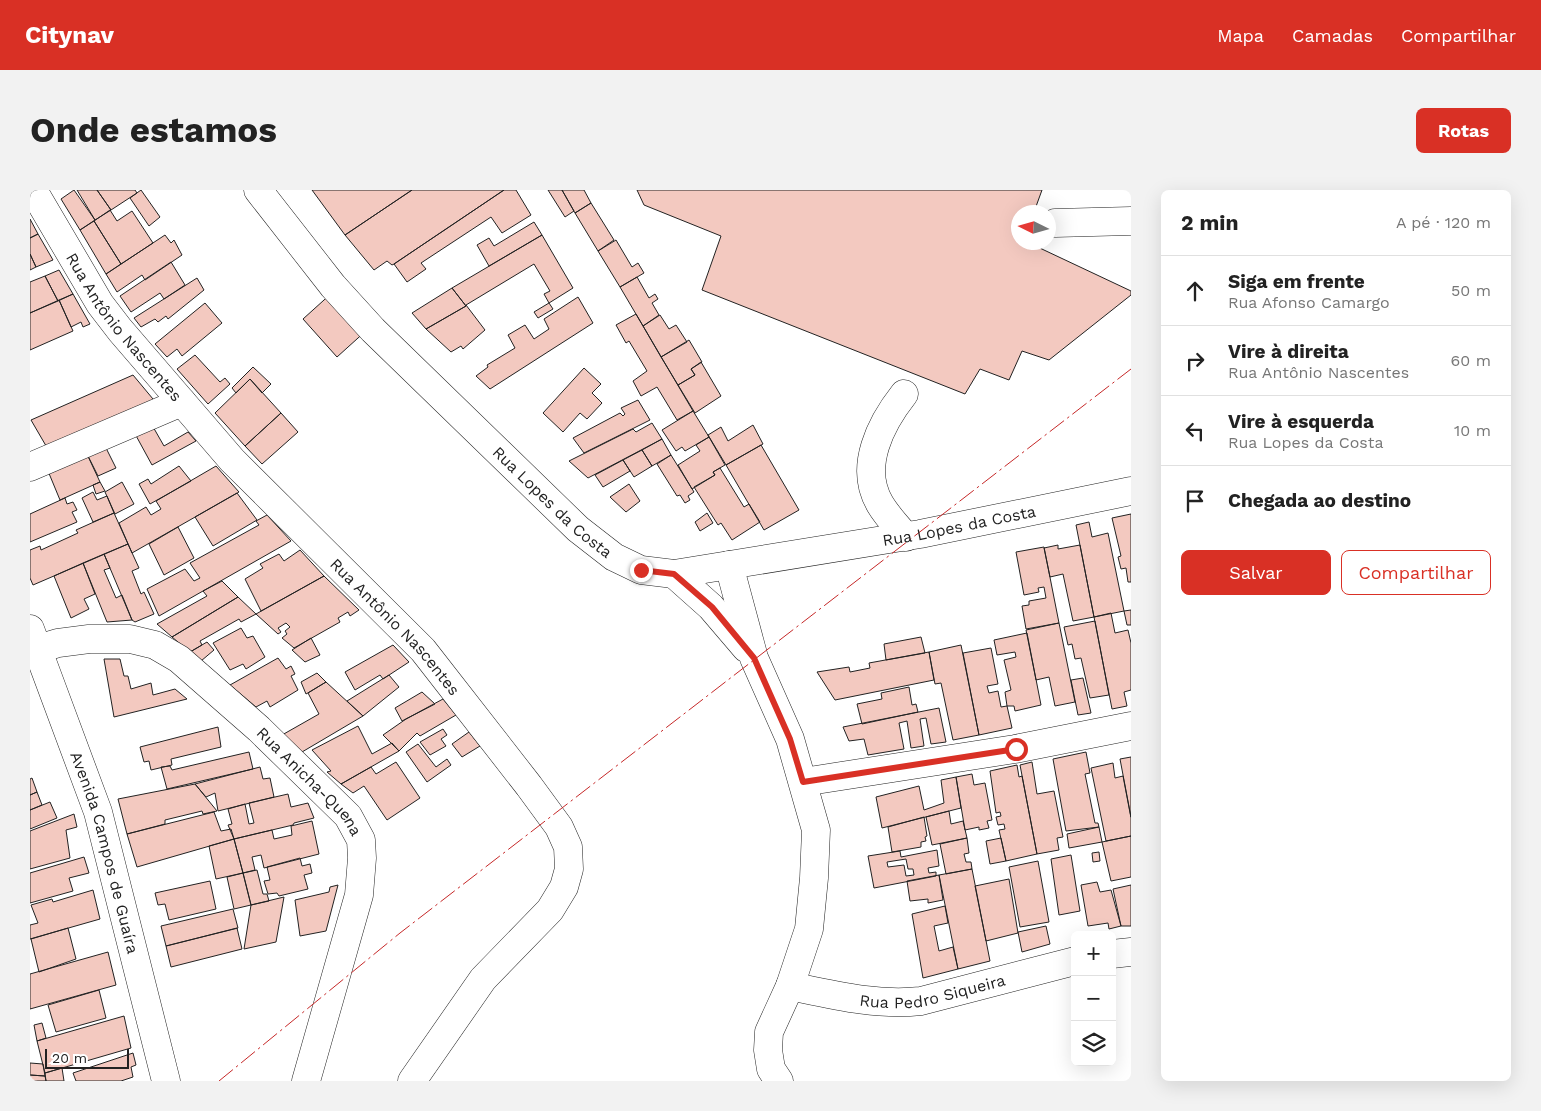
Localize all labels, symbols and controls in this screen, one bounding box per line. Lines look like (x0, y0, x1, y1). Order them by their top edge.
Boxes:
text: Citynav (25, 21, 114, 49)
text: Mapa (1217, 25, 1264, 46)
text: Camadas (1292, 25, 1373, 46)
text: Compartilhar (1401, 25, 1516, 46)
button: Rotas (1416, 108, 1511, 153)
text: Onde estamos (30, 109, 277, 151)
north arrow (1011, 205, 1056, 250)
text: 2 min (1181, 210, 1238, 235)
text: A pé · 120 m (1396, 213, 1491, 232)
street label: Rua Antônio Nascentes (62, 250, 186, 405)
text: Siga em frente (1228, 270, 1365, 293)
icon: ahead (1181, 277, 1209, 305)
text: 50 m (1451, 281, 1491, 300)
text: Rua Afonso Camargo (1228, 293, 1390, 312)
text: Vire à direita (1228, 340, 1349, 363)
icon: right (1181, 347, 1209, 375)
text: 60 m (1451, 351, 1491, 370)
text: Rua Antônio Nascentes (1228, 363, 1409, 382)
text: Vire à esquerda (1228, 410, 1374, 433)
icon: left (1181, 417, 1209, 445)
text: 10 m (1454, 421, 1491, 440)
text: Rua Lopes da Costa (1228, 433, 1384, 452)
street label: Rua Lopes da Costa (489, 443, 616, 562)
icon: arrive (1181, 487, 1209, 515)
text: Chegada ao destino (1228, 489, 1411, 512)
street label: Rua Lopes da Costa (881, 502, 1037, 550)
button: Salvar (1181, 550, 1331, 595)
button: Compartilhar (1341, 550, 1491, 595)
street label: Rua Antônio Nascentes (326, 554, 464, 699)
route end (630, 559, 653, 582)
street label: Rua Anicha-Quena (253, 723, 366, 839)
route start (1005, 738, 1028, 761)
street label: Avenida Campos de Guaíra (66, 749, 142, 956)
map controls (1071, 931, 1116, 1066)
button: + (1071, 931, 1116, 976)
street label: Rua Pedro Siqueira (858, 971, 1007, 1012)
button: − (1071, 976, 1116, 1021)
button: layers (1071, 1021, 1116, 1066)
scale bar (45, 1046, 129, 1069)
text: 20 m (52, 1050, 87, 1066)

